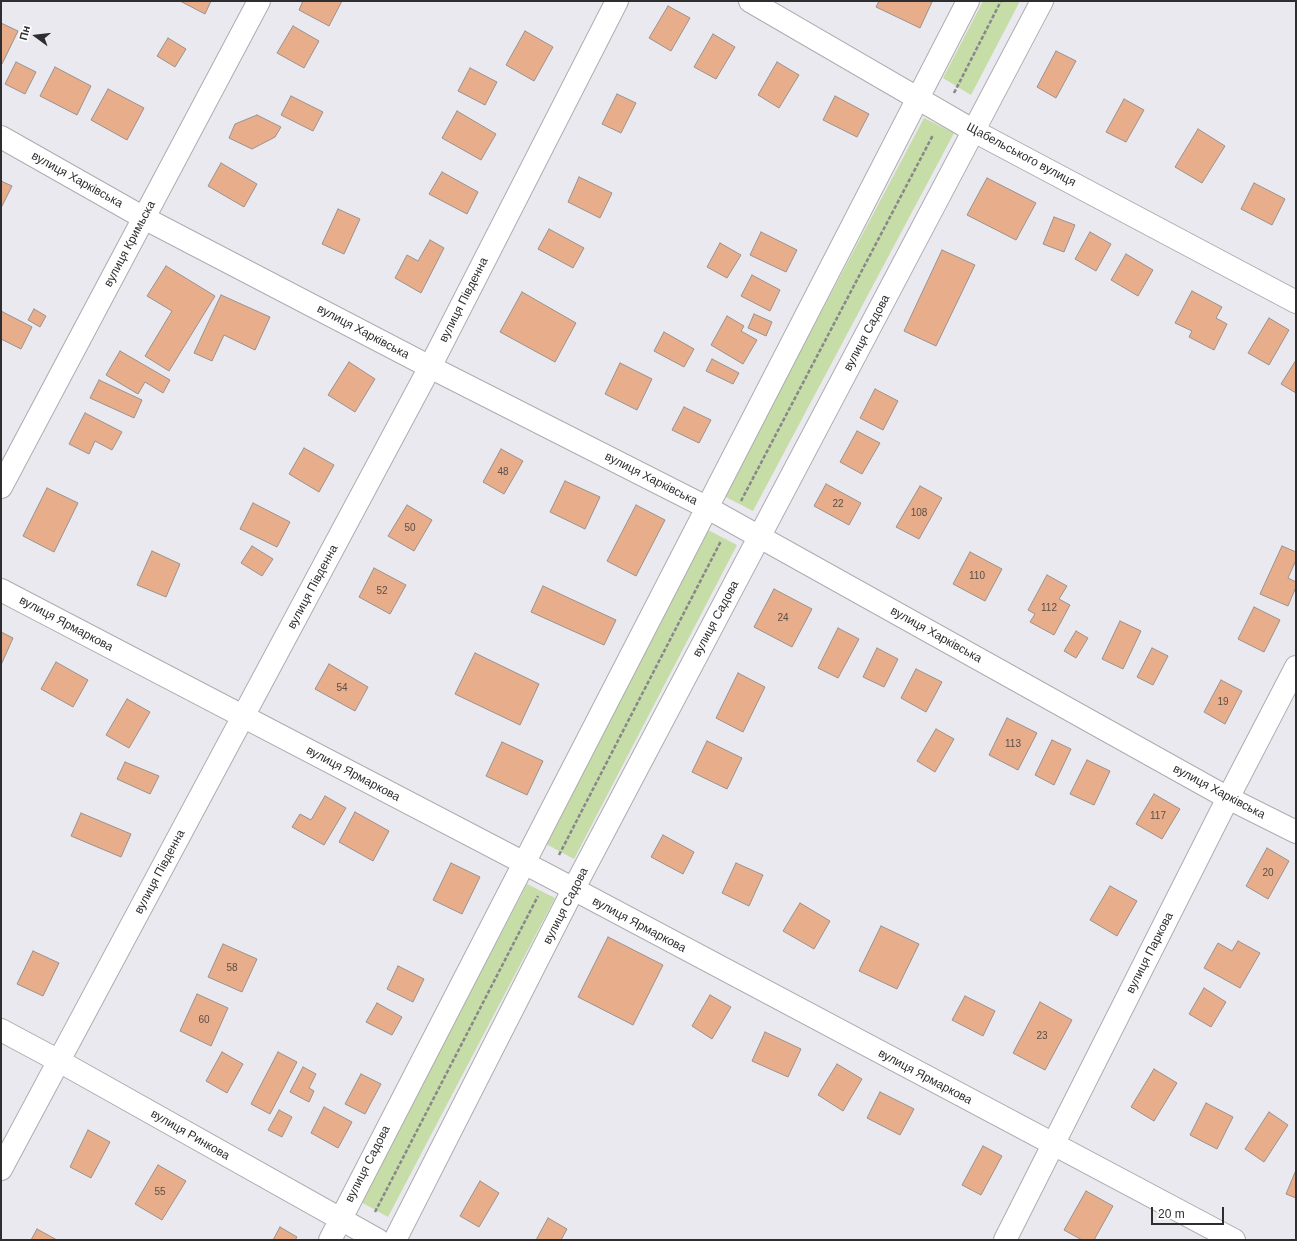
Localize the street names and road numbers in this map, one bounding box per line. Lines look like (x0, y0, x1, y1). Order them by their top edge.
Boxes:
street label: Щабельського вулиця (964, 120, 1078, 190)
street label: вулиця Харківська (29, 149, 125, 211)
street label: вулиця Кримьска (101, 199, 159, 289)
street label: вулиця Південна (436, 255, 492, 345)
street label: вулиця Садова (841, 292, 893, 374)
street label: вулиця Харківська (314, 302, 412, 362)
street label: вулиця Харківська (602, 449, 700, 509)
street label: вулиця Південна (285, 542, 341, 632)
street label: вулиця Садова (690, 578, 742, 660)
street label: вулиця Ярмаркова (17, 593, 115, 655)
street label: вулиця Харківська (888, 604, 984, 666)
street label: вулиця Ярмаркова (304, 743, 402, 805)
street label: вулиця Харківська (1170, 762, 1268, 822)
street label: вулиця Південна (132, 827, 188, 917)
street label: вулиця Садова (540, 865, 592, 947)
street label: вулиця Ярмаркова (590, 894, 688, 956)
street label: вулиця Паркова (1123, 910, 1177, 996)
street label: вулиця Ярмаркова (876, 1046, 974, 1108)
street label: вулиця Ринкова (148, 1107, 232, 1163)
street label: вулиця Садова (342, 1123, 394, 1205)

